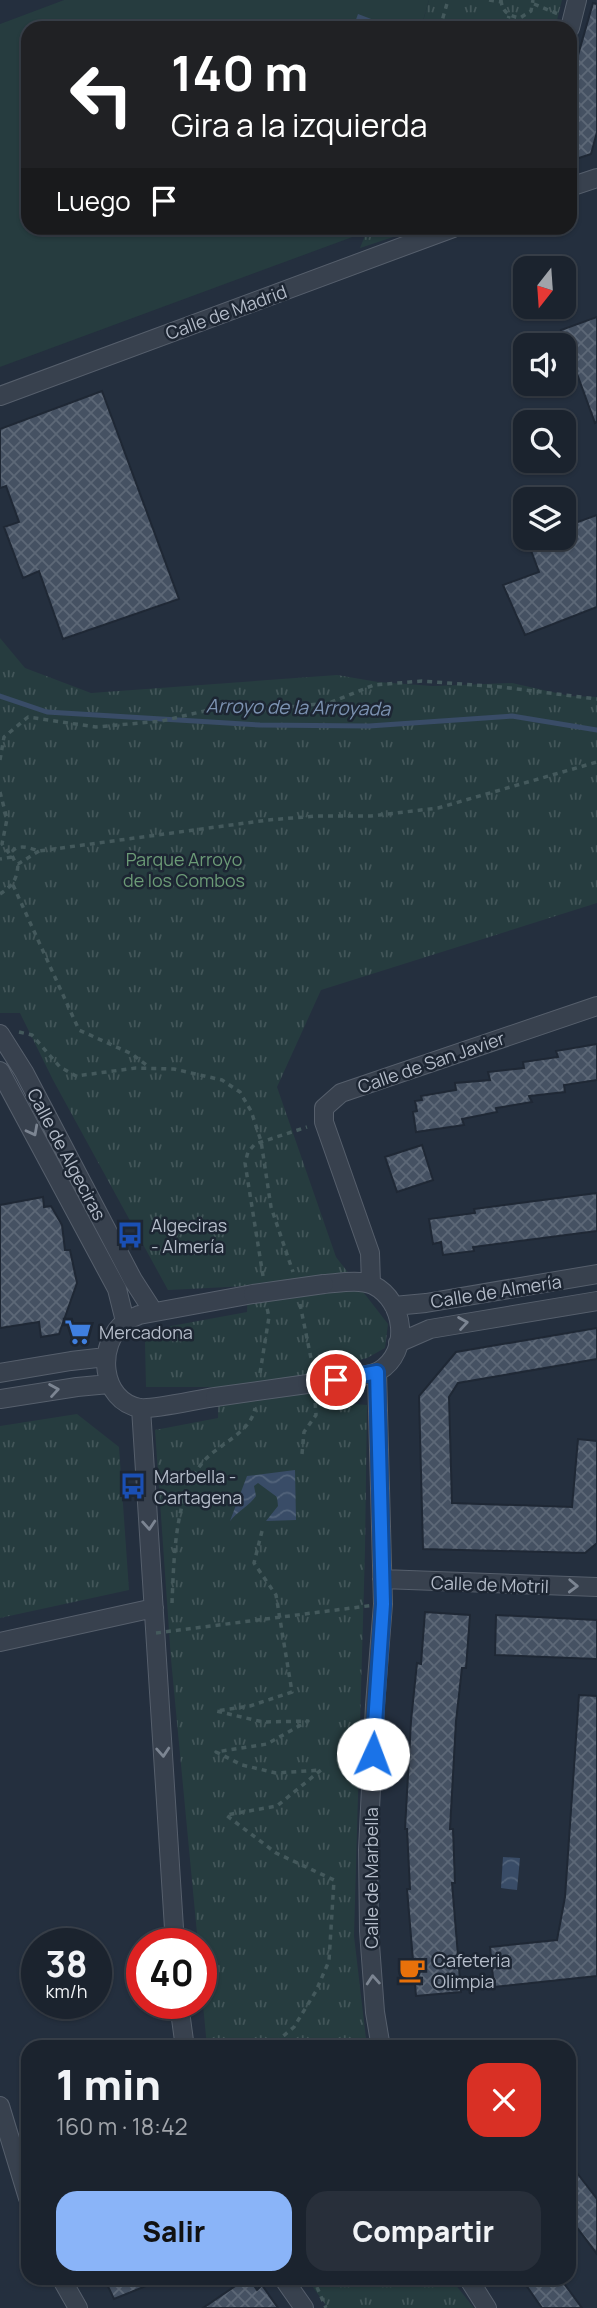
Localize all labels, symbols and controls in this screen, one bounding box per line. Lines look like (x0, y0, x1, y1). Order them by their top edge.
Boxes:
text: 140 m (171, 39, 308, 106)
icon: left (56, 49, 147, 140)
text: Gira a la izquierda (171, 103, 427, 147)
icon: arrive (145, 182, 183, 220)
text: Luego (56, 183, 131, 219)
north arrow (513, 256, 576, 318)
map controls (513, 256, 576, 550)
street label: Calle de Madrid (162, 279, 290, 345)
button: sound (513, 333, 576, 396)
button: search (513, 410, 576, 473)
button: layers (513, 487, 576, 550)
water label: Arroyo de la Arroyada (206, 692, 392, 722)
park label: Parque Arroyo de los Combos (123, 847, 245, 892)
street label: Calle de San Javier (354, 1025, 508, 1098)
street label: Calle de Algeciras (22, 1084, 112, 1224)
one-way arrow (25, 1124, 38, 1136)
place label: Algeciras - Almería (151, 1213, 227, 1258)
bus stop icon: Algeciras - Almería (115, 1220, 145, 1250)
street label: Calle de Almería (429, 1269, 563, 1313)
one-way arrow (457, 1316, 469, 1331)
supermarket icon: Mercadona (63, 1317, 93, 1347)
place label: Mercadona (99, 1320, 193, 1344)
pin (306, 1350, 366, 1410)
icon: arrive (317, 1361, 355, 1399)
one-way arrow (48, 1383, 60, 1398)
place label: Marbella - Cartagena (154, 1464, 242, 1509)
bus stop icon: Marbella - Cartagena (118, 1471, 148, 1501)
one-way arrow (141, 1520, 156, 1531)
street label: Calle de Motril (431, 1570, 549, 1598)
one-way arrow (568, 1578, 579, 1594)
position arrow (336, 1717, 410, 1791)
one-way arrow (155, 1747, 170, 1758)
street label: Calle de Marbella (359, 1807, 383, 1949)
speed limit sign: 40 (126, 1928, 217, 2019)
text: 38 (46, 1940, 87, 1988)
place label: Cafeteria Olimpia (433, 1948, 510, 1993)
cafe icon: Cafeteria Olimpia (397, 1955, 427, 1985)
one-way arrow (366, 1974, 381, 1985)
text: km/h (46, 1979, 87, 2003)
text: 1 min (56, 2055, 161, 2113)
button: close (467, 2063, 541, 2137)
text: 160 m · 18:42 (56, 2110, 188, 2142)
button: Salir (56, 2191, 292, 2271)
button: Compartir (306, 2191, 541, 2271)

